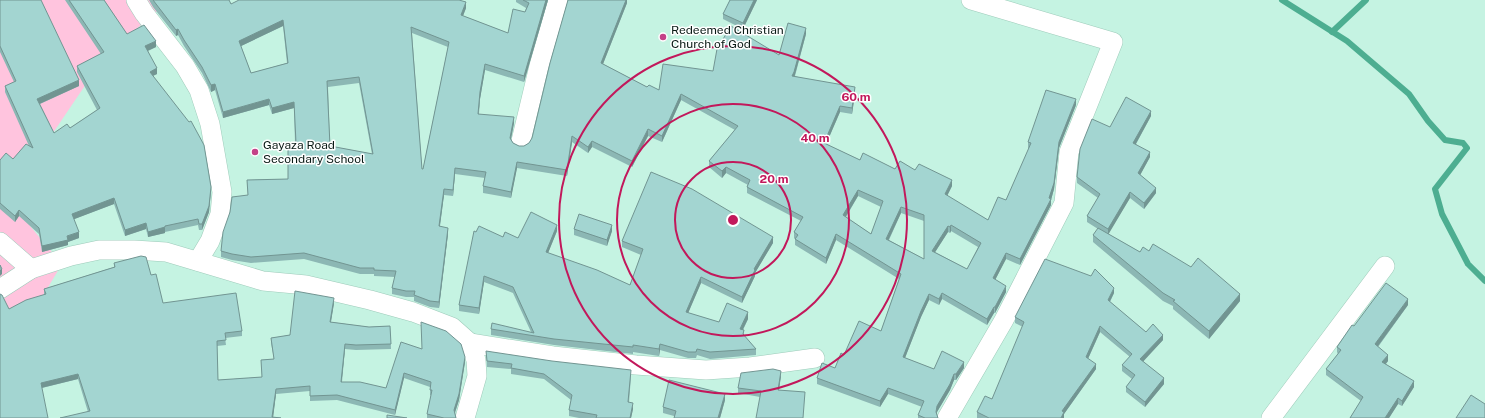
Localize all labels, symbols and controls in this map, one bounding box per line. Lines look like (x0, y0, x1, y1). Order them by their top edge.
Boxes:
place label: Redeemed Christian Church of God (671, 23, 784, 51)
marker: Redeemed Christian Church of God (658, 32, 668, 42)
text: 60 m (841, 90, 871, 104)
text: 40 m (800, 131, 830, 145)
place label: Gayaza Road Secondary School (263, 138, 365, 166)
marker: Gayaza Road Secondary School (250, 147, 260, 157)
text: 20 m (760, 172, 789, 186)
centre of rings (726, 213, 740, 227)

